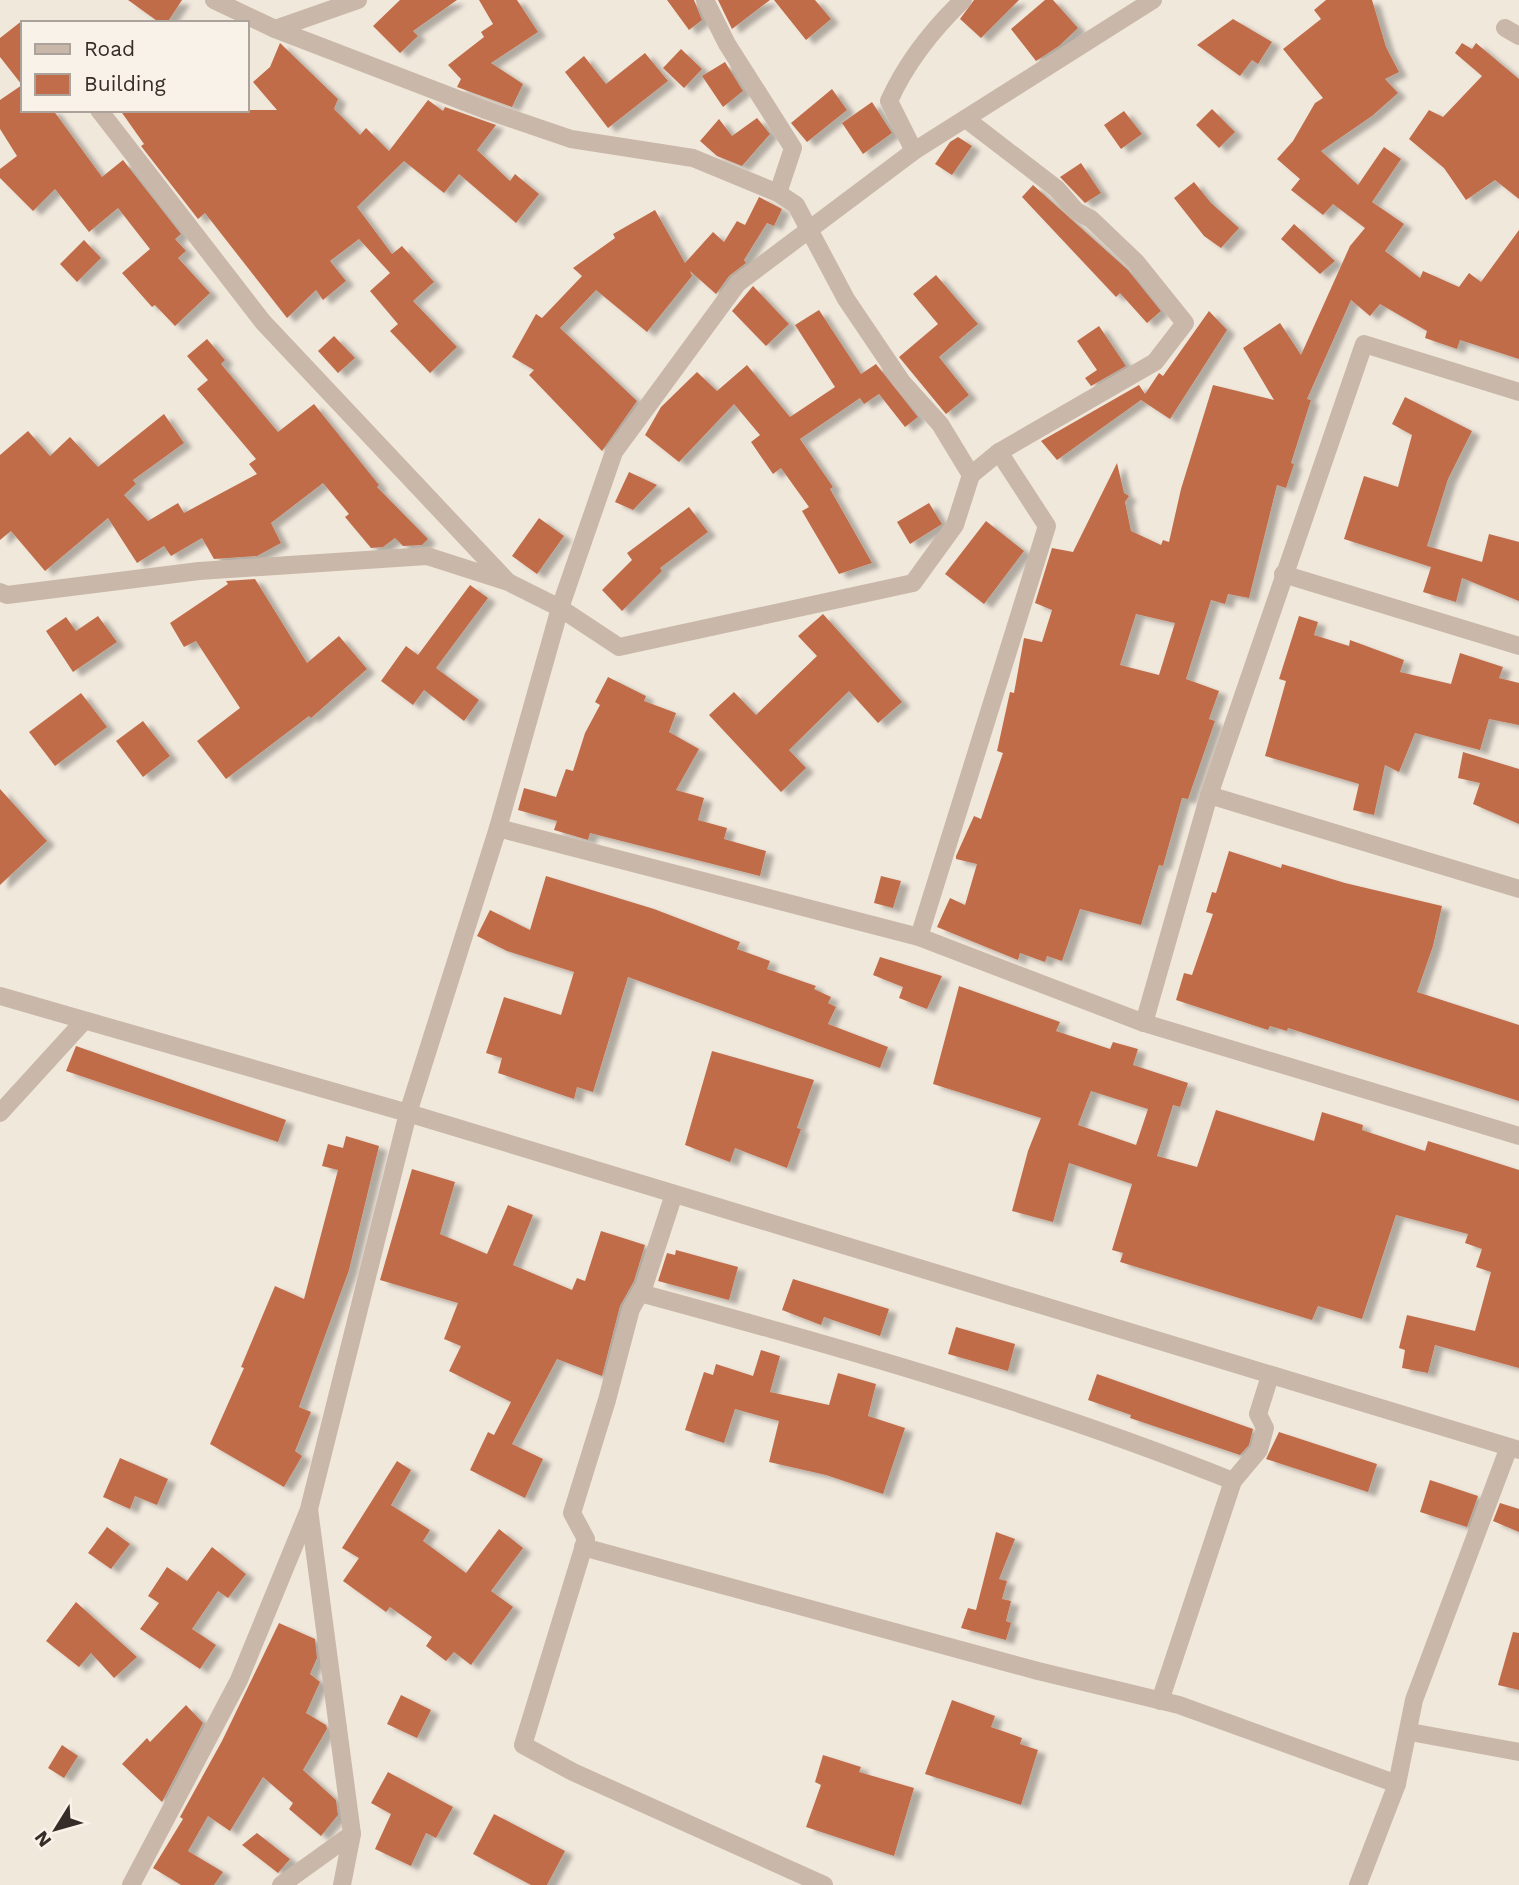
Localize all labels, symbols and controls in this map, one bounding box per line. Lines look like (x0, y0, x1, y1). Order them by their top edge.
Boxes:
legend (21, 21, 248, 112)
text: Road (84, 36, 135, 61)
text: Building (84, 71, 166, 96)
north arrow (21, 1794, 91, 1864)
text: N (29, 1826, 56, 1851)

